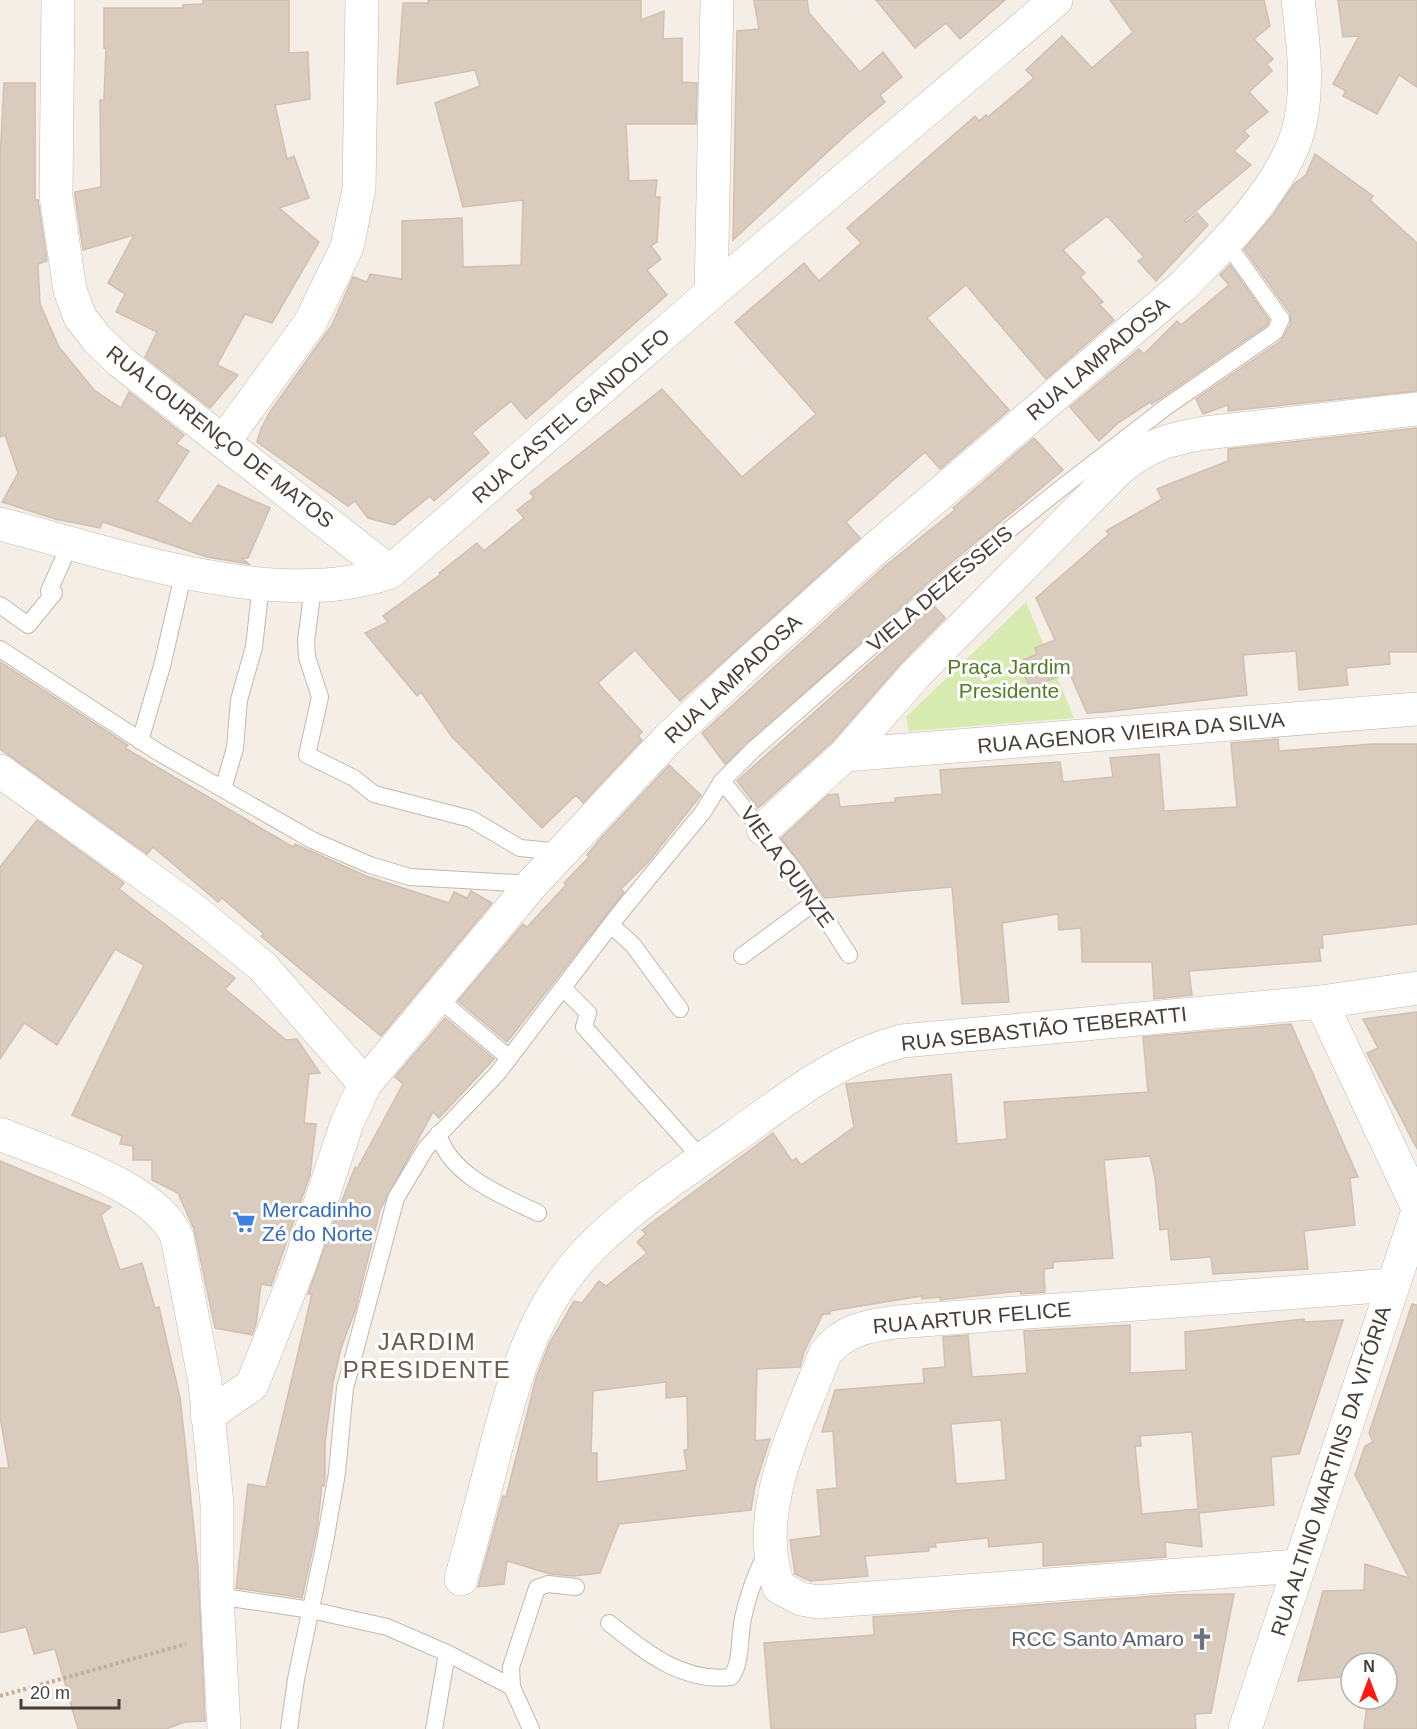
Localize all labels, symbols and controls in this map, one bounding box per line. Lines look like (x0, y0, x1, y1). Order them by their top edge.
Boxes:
street label: RUA LAMPADOSA (1022, 293, 1173, 425)
street label: RUA CASTEL GANDOLFO (467, 324, 674, 507)
street label: RUA LOURENÇO DE MATOS (102, 341, 338, 532)
street label: VIELA DEZESSEIS (863, 521, 1017, 656)
street label: RUA LAMPADOSA (660, 609, 806, 748)
park label: Praça Jardim Presidente (947, 655, 1071, 702)
street label: RUA AGENOR VIEIRA DA SILVA (976, 708, 1286, 757)
street label: VIELA QUINZE (736, 802, 839, 932)
street label: RUA SEBASTIÃO TEBERATTI (900, 1002, 1188, 1055)
place label: Mercadinho Zé do Norte (262, 1198, 373, 1245)
supermarket icon: Mercadinho Zé do Norte (231, 1209, 257, 1235)
street label: RUA ARTUR FELICE (872, 1297, 1072, 1338)
street label: RUA ALTINO MARTINS DA VITÓRIA (1266, 1303, 1395, 1639)
district label: JARDIM PRESIDENTE (343, 1328, 511, 1383)
church icon: RCC Santo Amaro (1189, 1626, 1215, 1652)
place label: RCC Santo Amaro (1011, 1627, 1184, 1650)
north arrow (1339, 1651, 1399, 1711)
text: N (1363, 1658, 1375, 1675)
scale bar (21, 1672, 118, 1710)
text: 20 m (30, 1683, 70, 1703)

